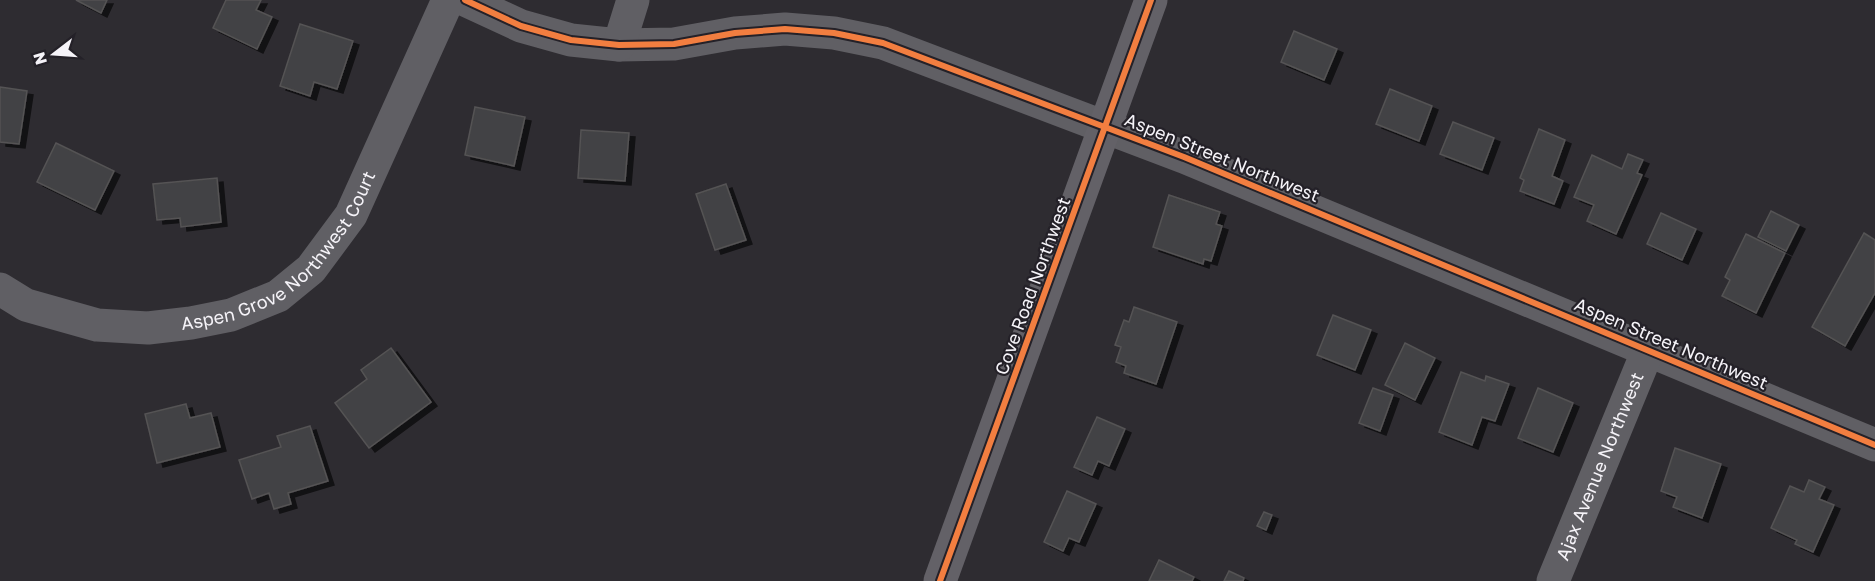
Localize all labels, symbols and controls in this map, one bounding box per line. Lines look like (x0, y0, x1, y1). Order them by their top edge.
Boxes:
north arrow (24, 24, 84, 84)
text: N (28, 50, 51, 67)
street label: Aspen Street Northwest (1122, 108, 1323, 206)
street label: Aspen Grove Northwest Court (180, 167, 379, 334)
street label: Cove Road Northwest (990, 194, 1074, 378)
street label: Aspen Street Northwest (1571, 292, 1771, 394)
street label: Ajax Avenue Northwest (1551, 369, 1648, 563)

